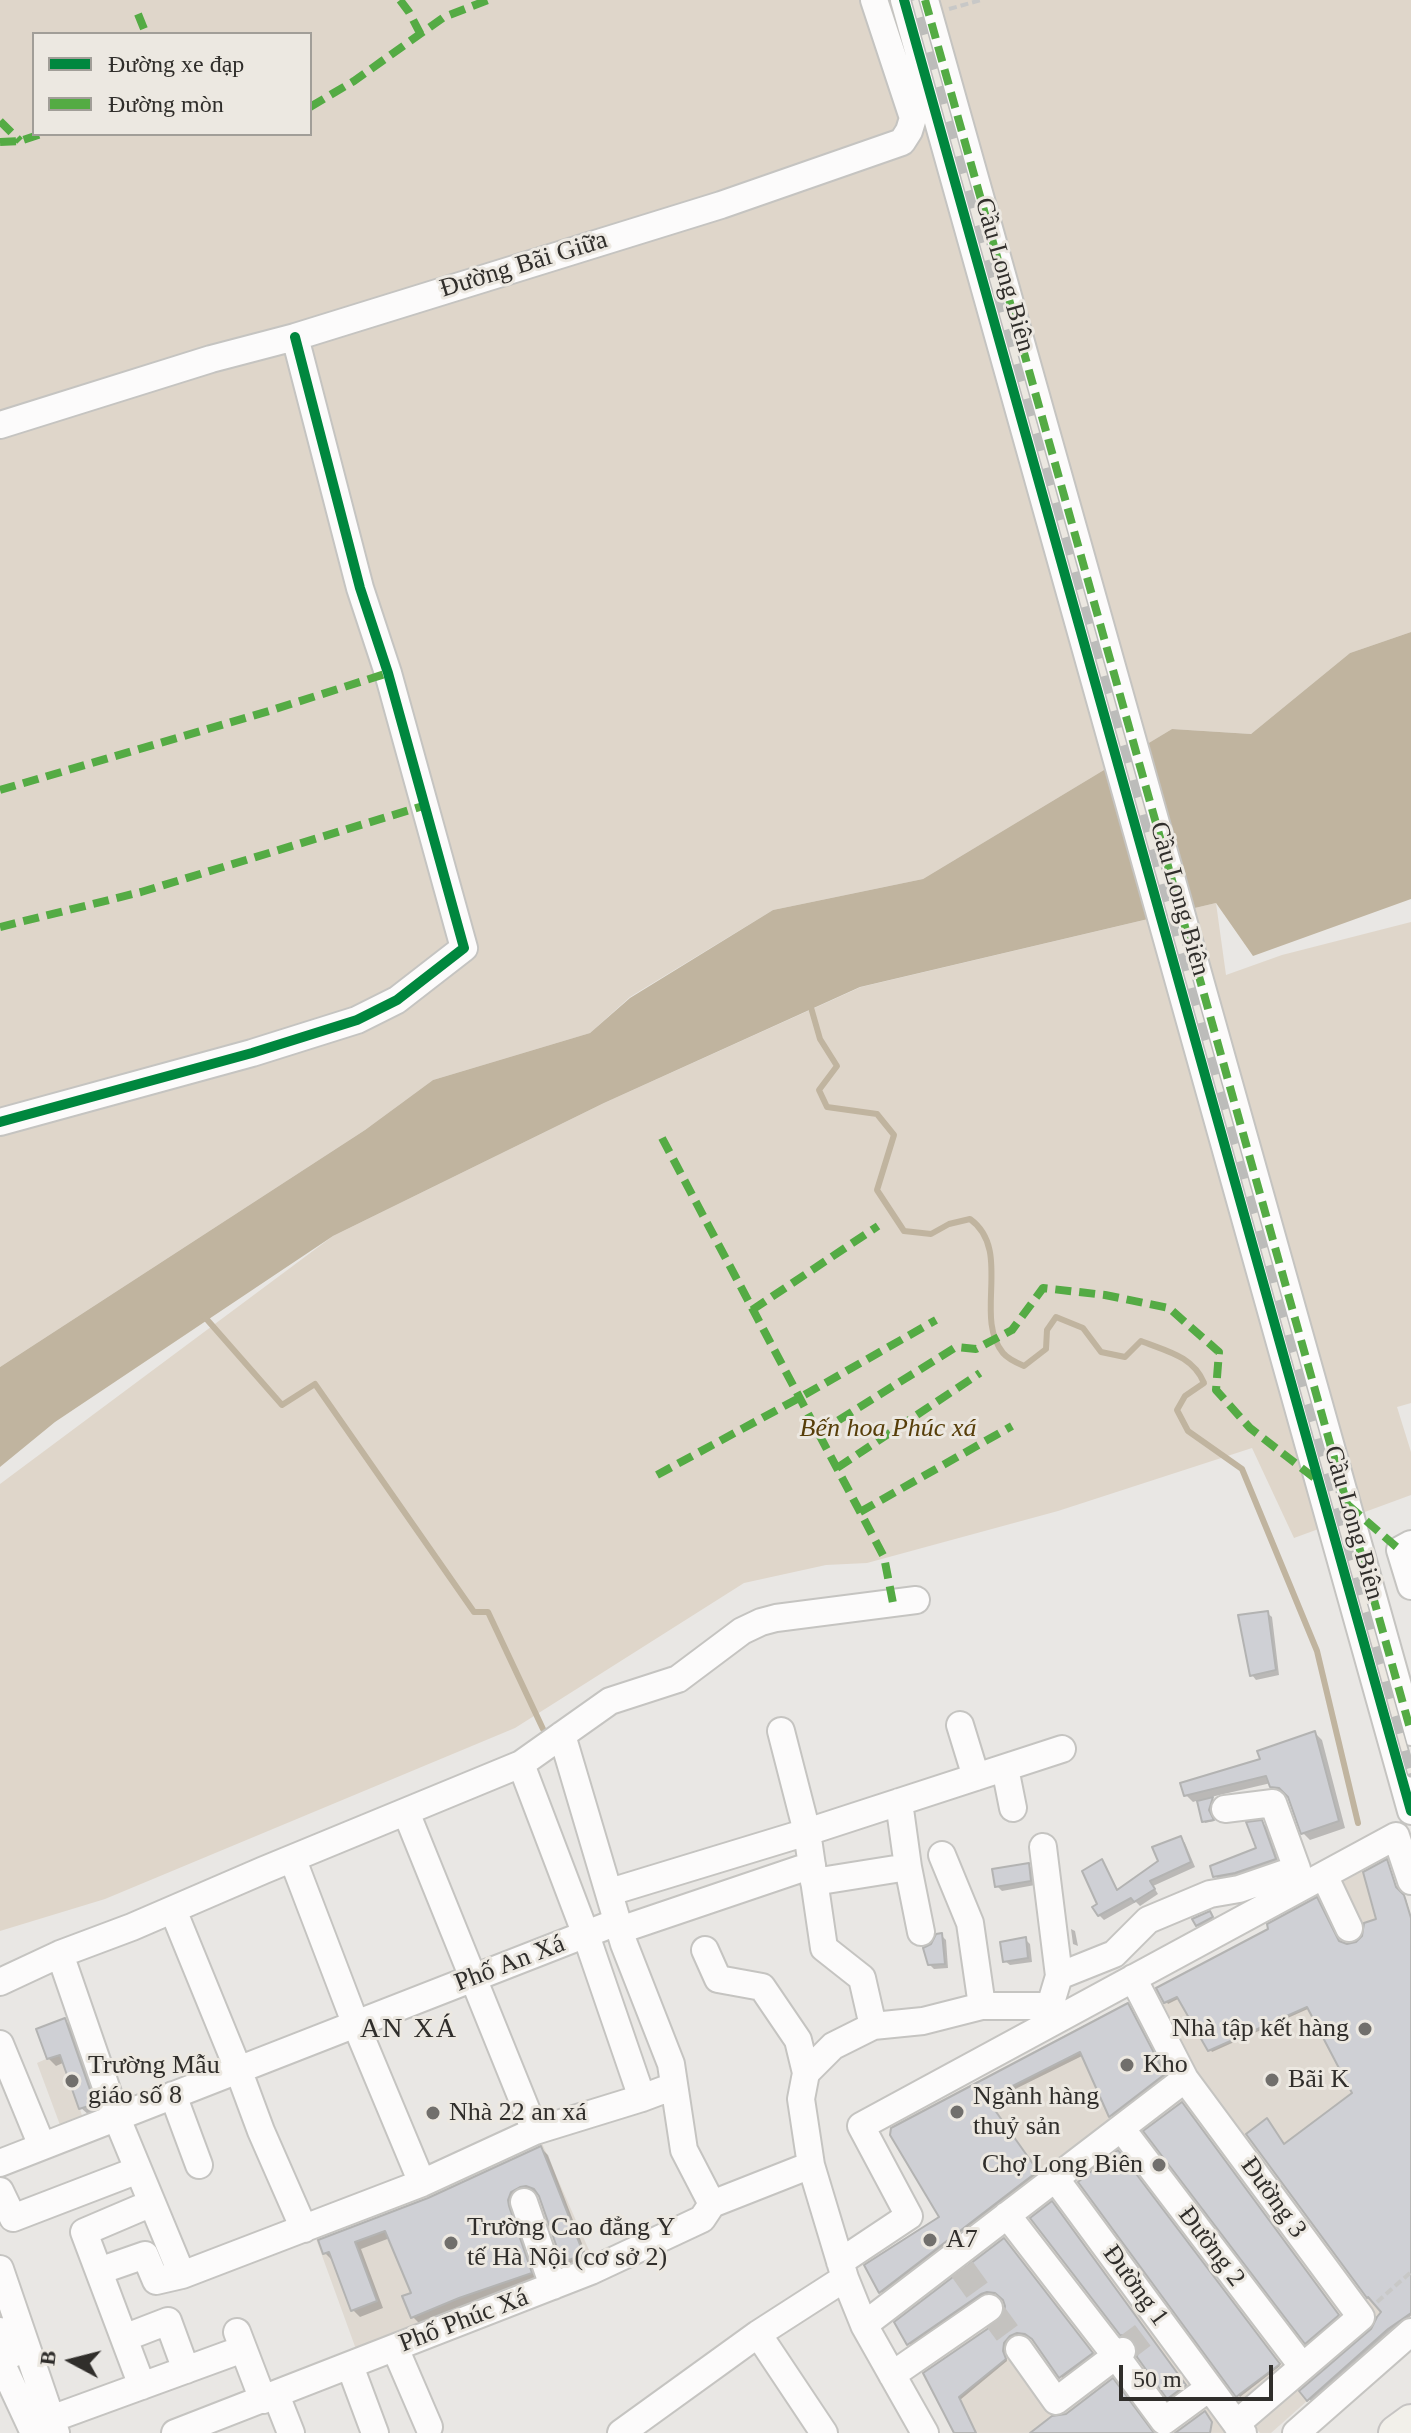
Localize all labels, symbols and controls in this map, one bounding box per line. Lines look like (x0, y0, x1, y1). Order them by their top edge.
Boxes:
legend (32, 32, 312, 136)
text: Đường xe đạp (108, 51, 244, 77)
text: Đường mòn (108, 91, 224, 117)
street label: Cầu Long Biên (967, 194, 1041, 356)
street label: Đường Bãi Giữa (437, 225, 611, 305)
street label: Cầu Long Biên (1142, 818, 1216, 980)
park label: Bến hoa Phúc xá (800, 1413, 976, 1445)
street label: Cầu Long Biên (1316, 1442, 1390, 1604)
street label: Phố An Xá (450, 1929, 570, 1999)
district label: AN XÁ (360, 2013, 458, 2047)
place label: Nhà tập kết hàng (1172, 2013, 1349, 2045)
marker: Nhà tập kết hàng (1356, 2020, 1374, 2038)
place label: Kho (1143, 2049, 1188, 2081)
place label: Trường Mẫu giáo số 8 (88, 2050, 220, 2112)
marker: Kho (1118, 2056, 1136, 2074)
place label: Bãi K (1288, 2064, 1349, 2096)
marker: Bãi K (1263, 2071, 1281, 2089)
marker: Trường Mẫu giáo số 8 (63, 2072, 81, 2090)
place label: Ngành hàng thuỷ sản (973, 2081, 1099, 2142)
place label: Nhà 22 an xá (449, 2097, 587, 2129)
marker: Ngành hàng thuỷ sản (948, 2103, 966, 2121)
marker: Nhà 22 an xá (424, 2104, 442, 2122)
place label: Chợ Long Biên (982, 2149, 1143, 2181)
street label: Đường 3 (1233, 2152, 1313, 2244)
marker: Chợ Long Biên (1150, 2156, 1168, 2174)
street label: Đường 2 (1171, 2201, 1251, 2293)
place label: Trường Cao đẳng Y tế Hà Nội (cơ sở 2) (467, 2212, 675, 2274)
place label: A7 (946, 2224, 978, 2256)
marker: A7 (921, 2231, 939, 2249)
marker: Trường Cao đẳng Y tế Hà Nội (cơ sở 2) (442, 2234, 460, 2252)
street label: Đường 1 (1095, 2240, 1175, 2332)
street label: Phố Phúc Xá (395, 2282, 533, 2360)
north arrow (32, 2321, 112, 2401)
text: B (34, 2349, 61, 2367)
scale bar (1123, 2349, 1277, 2399)
text: 50 m (1133, 2366, 1182, 2392)

